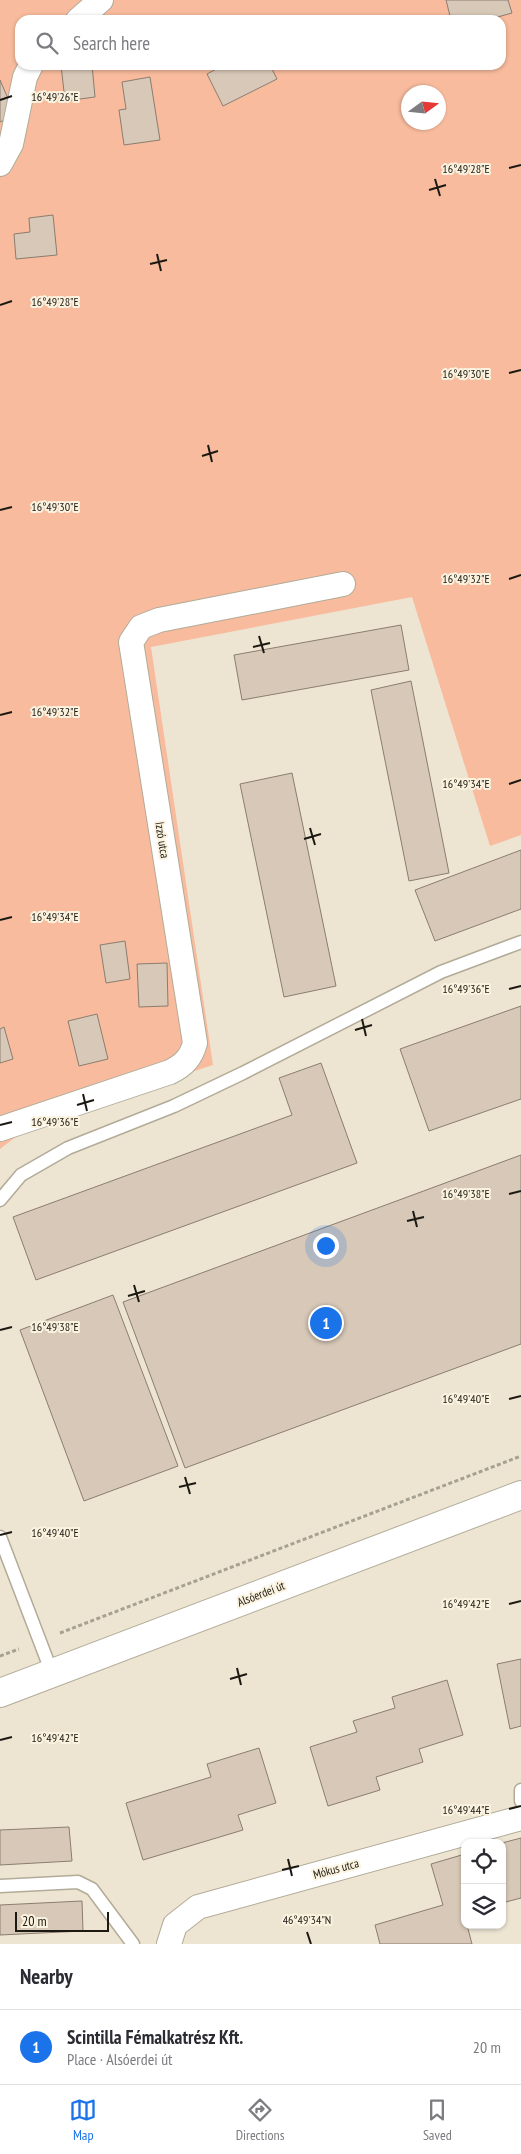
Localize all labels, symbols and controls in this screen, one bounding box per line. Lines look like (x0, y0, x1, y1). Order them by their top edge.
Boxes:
search box (15, 15, 506, 70)
icon: search (33, 29, 61, 57)
text: Search here (73, 31, 150, 55)
north arrow (401, 85, 446, 130)
text: 16°49'26"E (31, 89, 79, 104)
text: 16°49'28"E (442, 161, 490, 176)
text: 16°49'28"E (31, 294, 79, 309)
text: 16°49'30"E (442, 366, 490, 381)
text: 16°49'30"E (31, 499, 79, 514)
text: 16°49'32"E (442, 571, 490, 586)
text: 16°49'32"E (31, 704, 79, 719)
text: 16°49'34"E (442, 776, 490, 791)
street label: Izzó utca (152, 821, 173, 859)
text: 16°49'34"E (31, 909, 79, 924)
text: 16°49'36"E (442, 981, 490, 996)
text: 16°49'36"E (31, 1114, 79, 1129)
text: 16°49'38"E (442, 1186, 490, 1201)
your location (313, 1233, 339, 1259)
pin: 1 (310, 1304, 342, 1342)
text: 16°49'38"E (31, 1319, 79, 1334)
text: 16°49'40"E (442, 1391, 490, 1406)
text: 16°49'40"E (31, 1525, 79, 1540)
street label: Alsóerdei út (235, 1577, 287, 1609)
text: 16°49'42"E (442, 1596, 490, 1611)
text: 16°49'42"E (31, 1730, 79, 1745)
text: 16°49'44"E (442, 1802, 490, 1817)
map controls (461, 1839, 506, 1929)
button: locate (461, 1839, 506, 1884)
street label: Mókus utca (311, 1855, 361, 1882)
button: layers (461, 1884, 506, 1929)
scale bar (15, 1909, 109, 1932)
text: 20 m (22, 1912, 47, 1930)
text: 46°49'34"N (283, 1912, 331, 1927)
text: Nearby (20, 1963, 73, 1990)
text: Scintilla Fémalkatrész Kft. (67, 2025, 243, 2049)
text: 1 (32, 2037, 40, 2057)
text: 20 m (473, 2037, 501, 2057)
text: Place · Alsóerdei út (67, 2049, 173, 2069)
tab: Map (69, 2096, 97, 2144)
tab: Directions (236, 2096, 284, 2144)
tab: Saved (423, 2096, 452, 2144)

